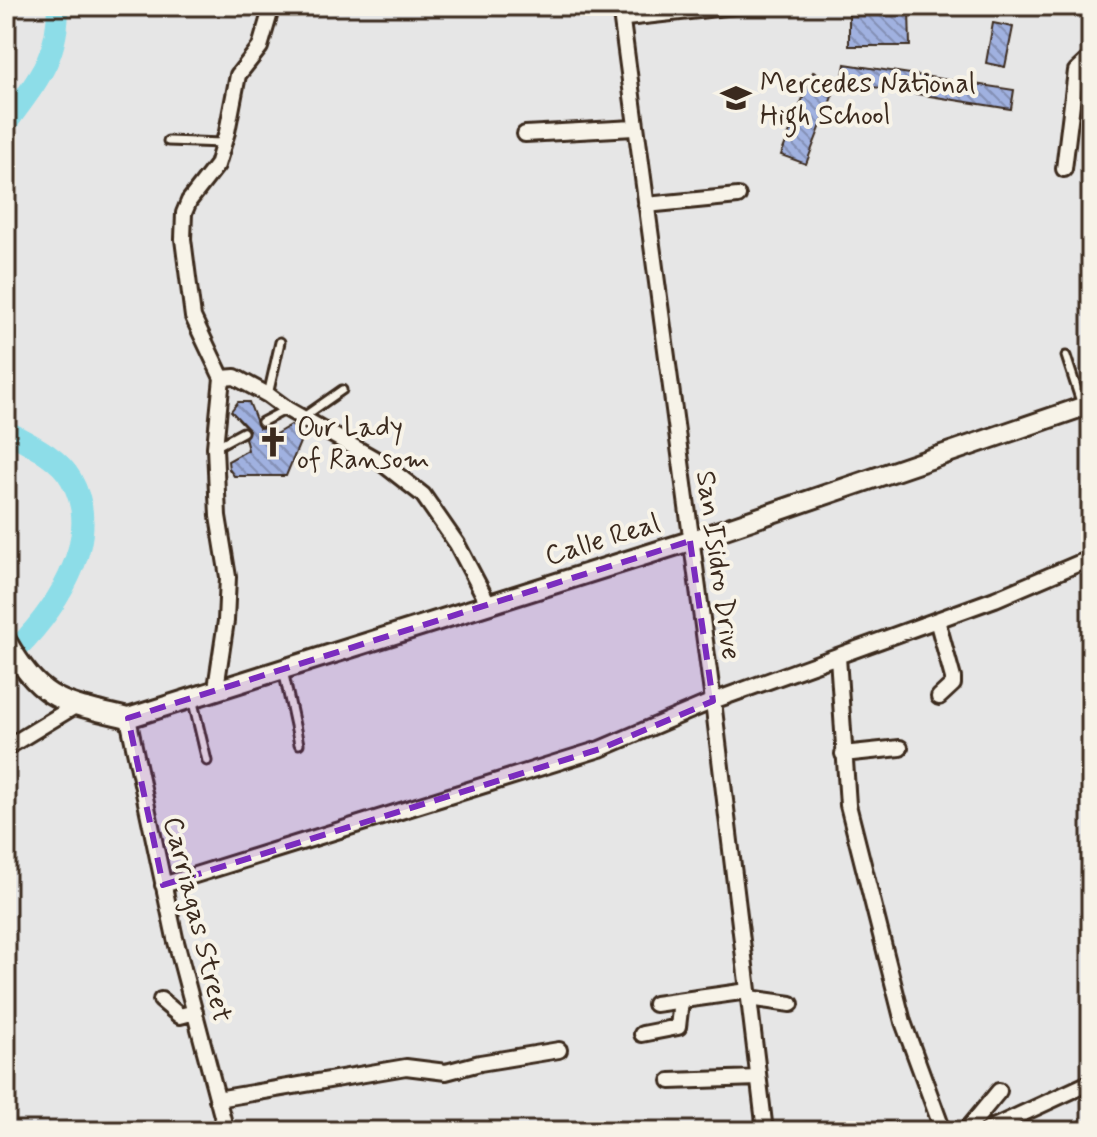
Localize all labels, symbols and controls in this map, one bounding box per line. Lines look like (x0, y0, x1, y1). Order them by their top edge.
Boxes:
place label: Mercedes National High School (760, 66, 976, 138)
school or university icon: Mercedes National High School (719, 81, 753, 115)
place label: Our Lady of Ransom (297, 410, 430, 479)
church icon: Our Lady of Ransom (256, 425, 290, 459)
street label: San Isidro Drive (686, 468, 749, 662)
street label: Calle Real (541, 505, 665, 575)
street label: Carriagas Street (153, 813, 240, 1026)

